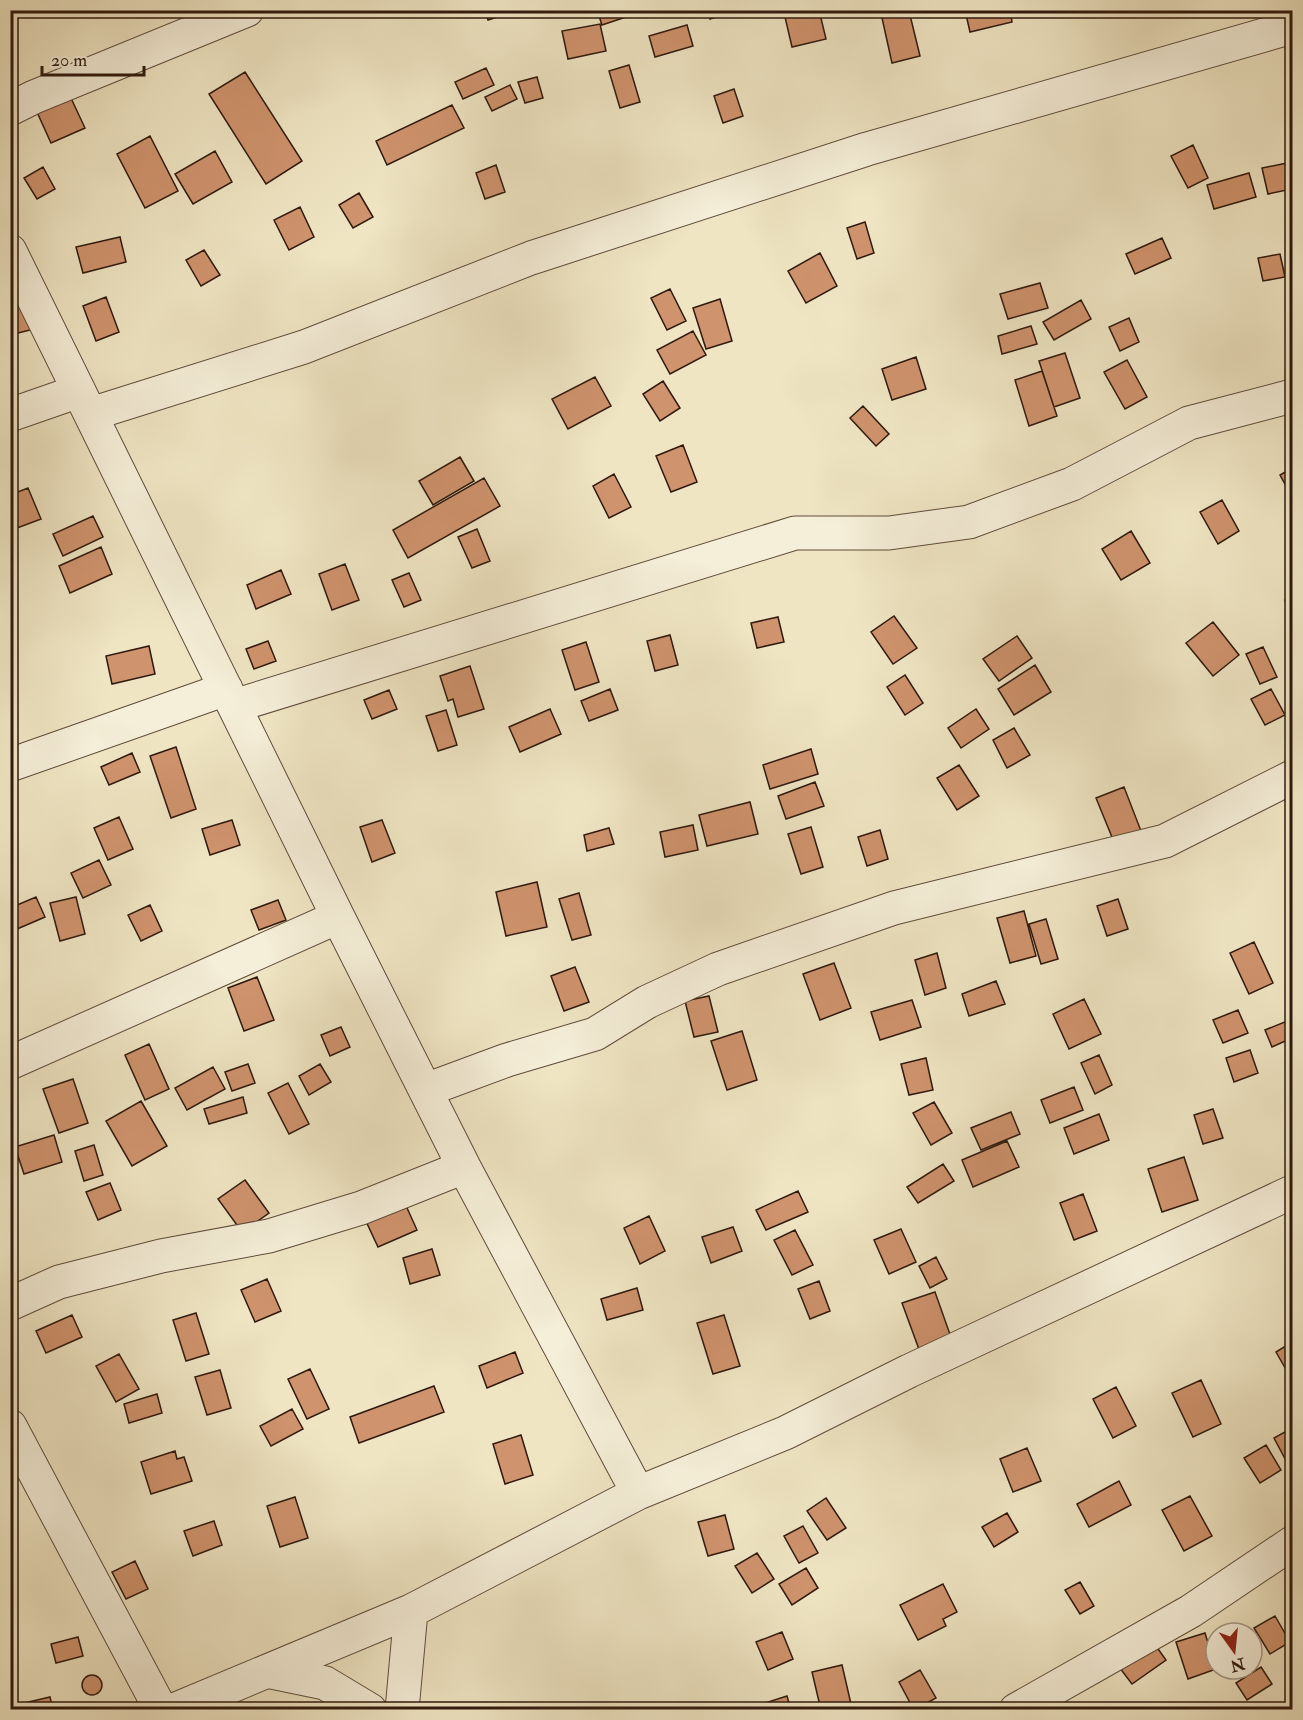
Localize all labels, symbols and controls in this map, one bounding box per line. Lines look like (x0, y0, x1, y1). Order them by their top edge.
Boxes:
scale bar (42, 39, 144, 77)
text: 20 m (51, 49, 87, 72)
north arrow (1204, 1621, 1264, 1681)
text: N (1227, 1653, 1248, 1676)

